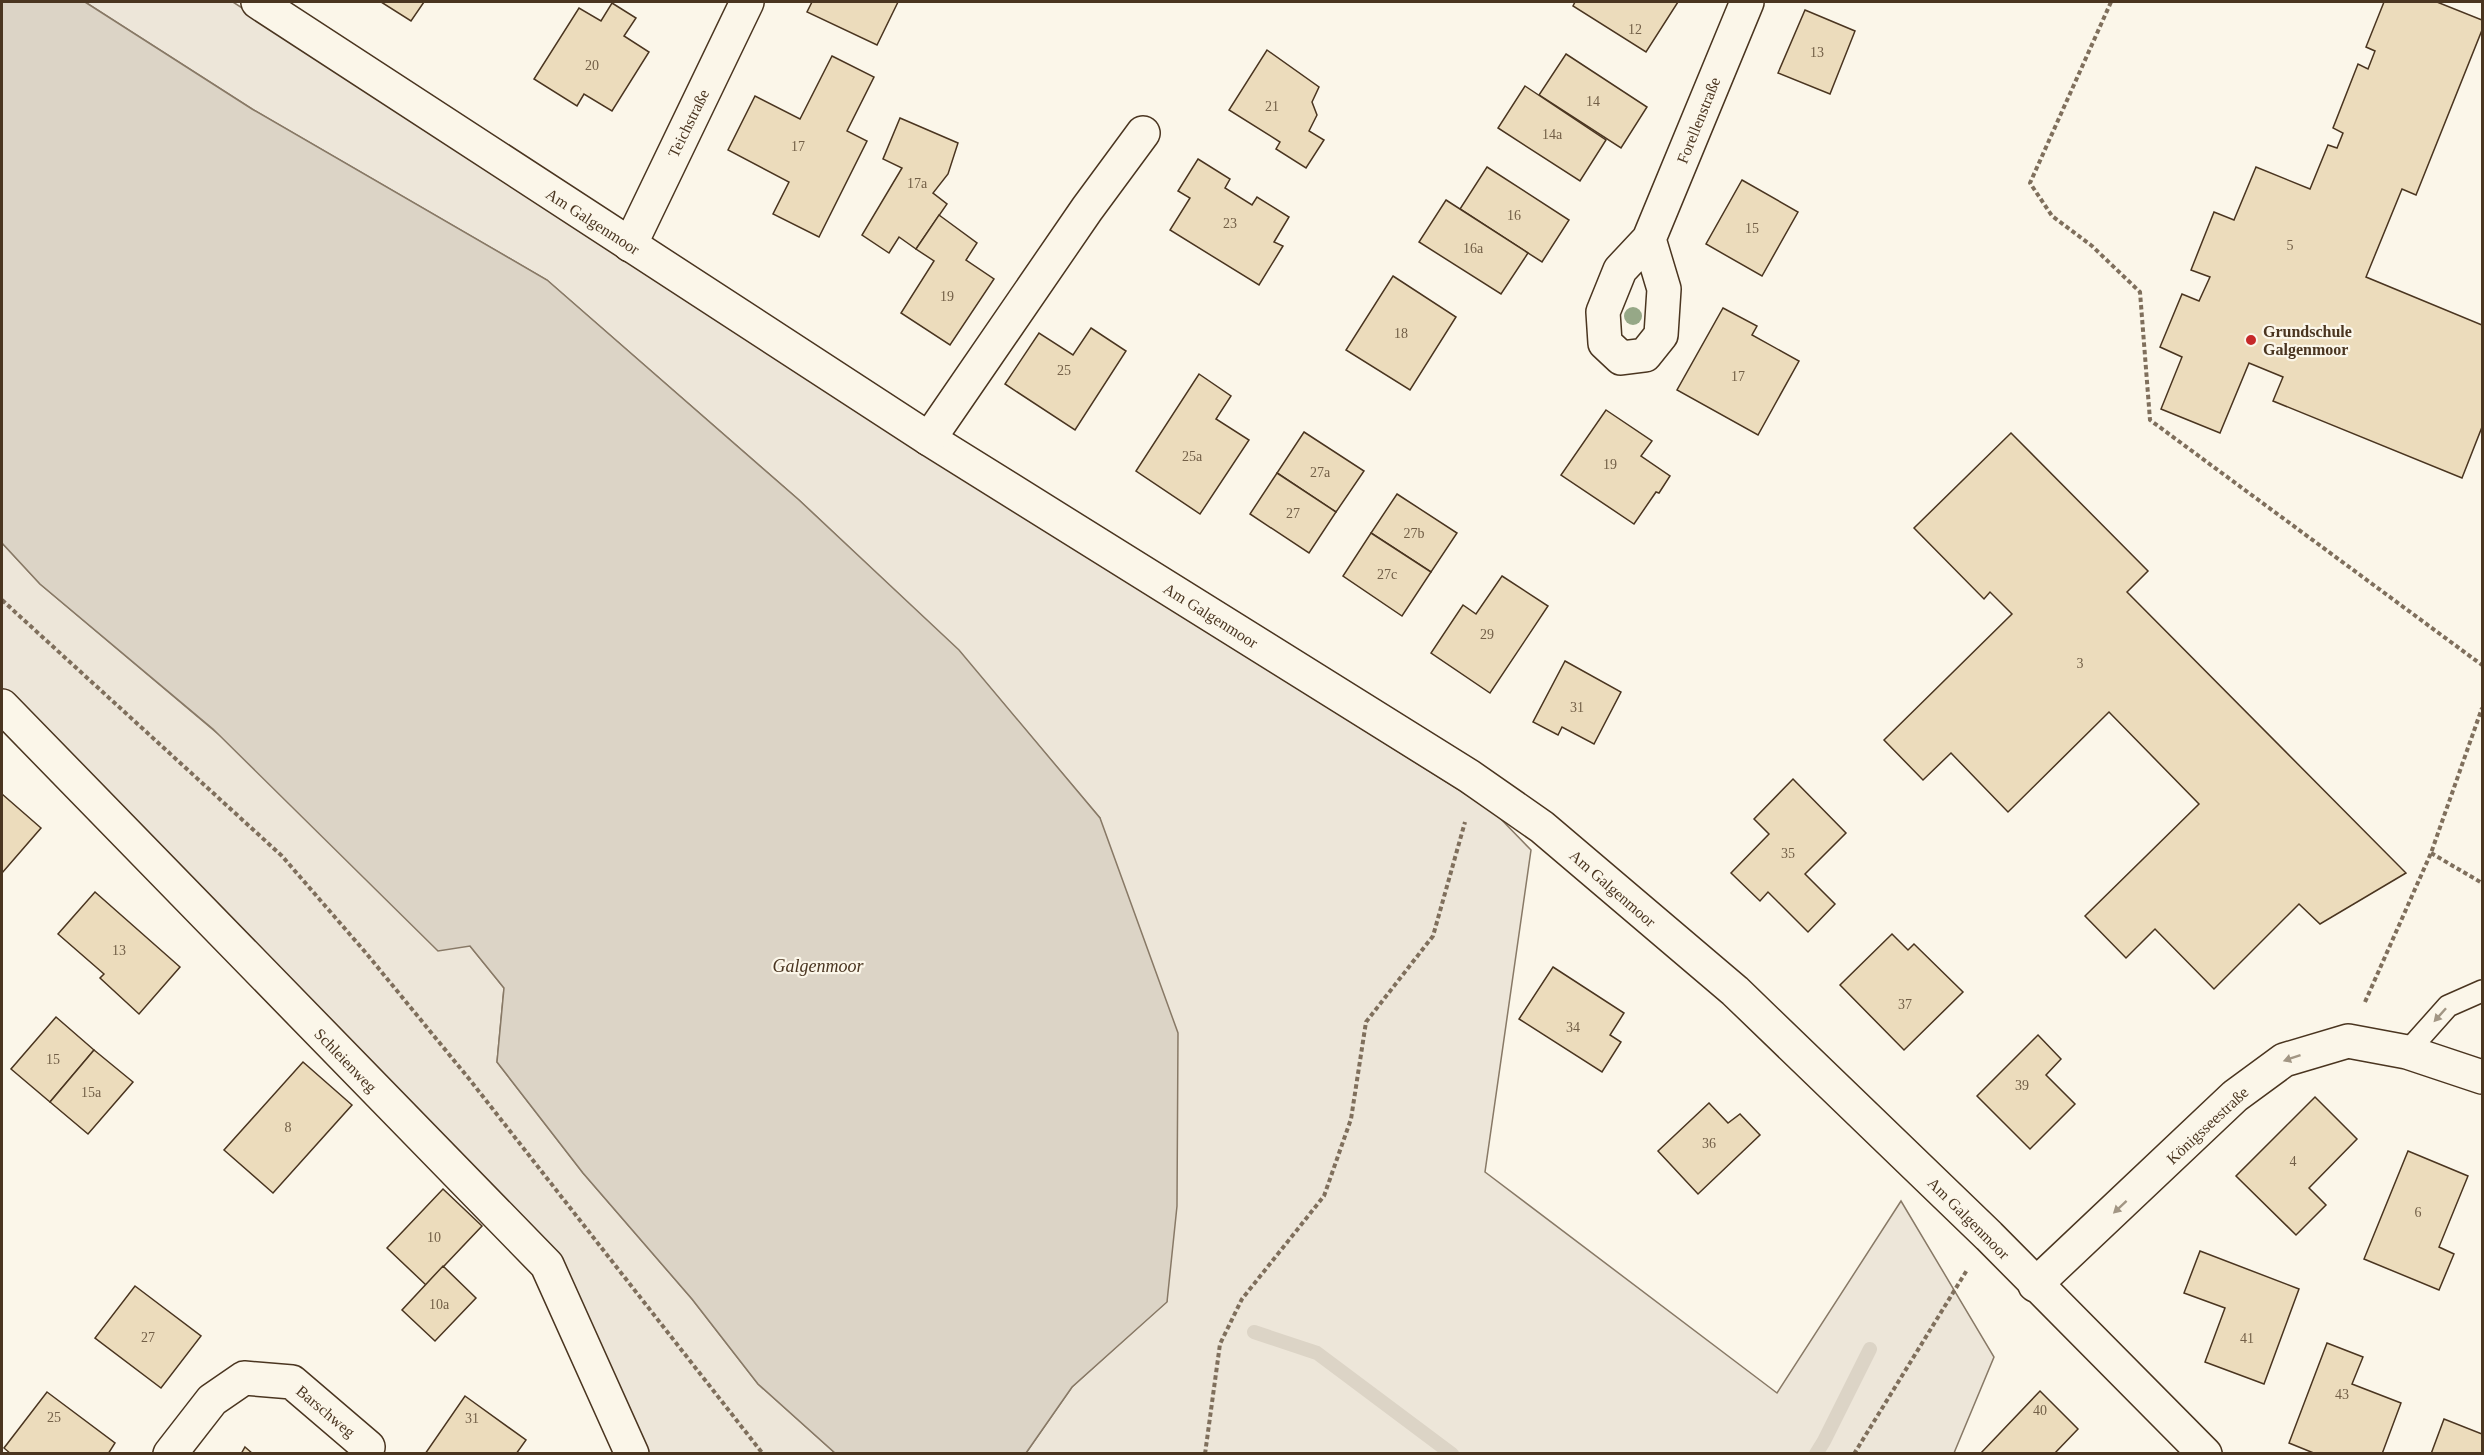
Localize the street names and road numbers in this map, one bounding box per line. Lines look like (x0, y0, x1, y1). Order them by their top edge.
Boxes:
street label: Forellenstraße (1673, 75, 1723, 166)
street label: Teichstraße (665, 86, 712, 160)
street label: Am Galgenmoor (542, 185, 643, 259)
street label: Am Galgenmoor (1160, 580, 1262, 652)
street label: Am Galgenmoor (1566, 847, 1659, 931)
street label: Schleienweg (310, 1025, 380, 1096)
street label: Königsseestraße (2163, 1083, 2252, 1168)
street label: Am Galgenmoor (1924, 1174, 2013, 1264)
street label: Barschweg (292, 1382, 358, 1442)

